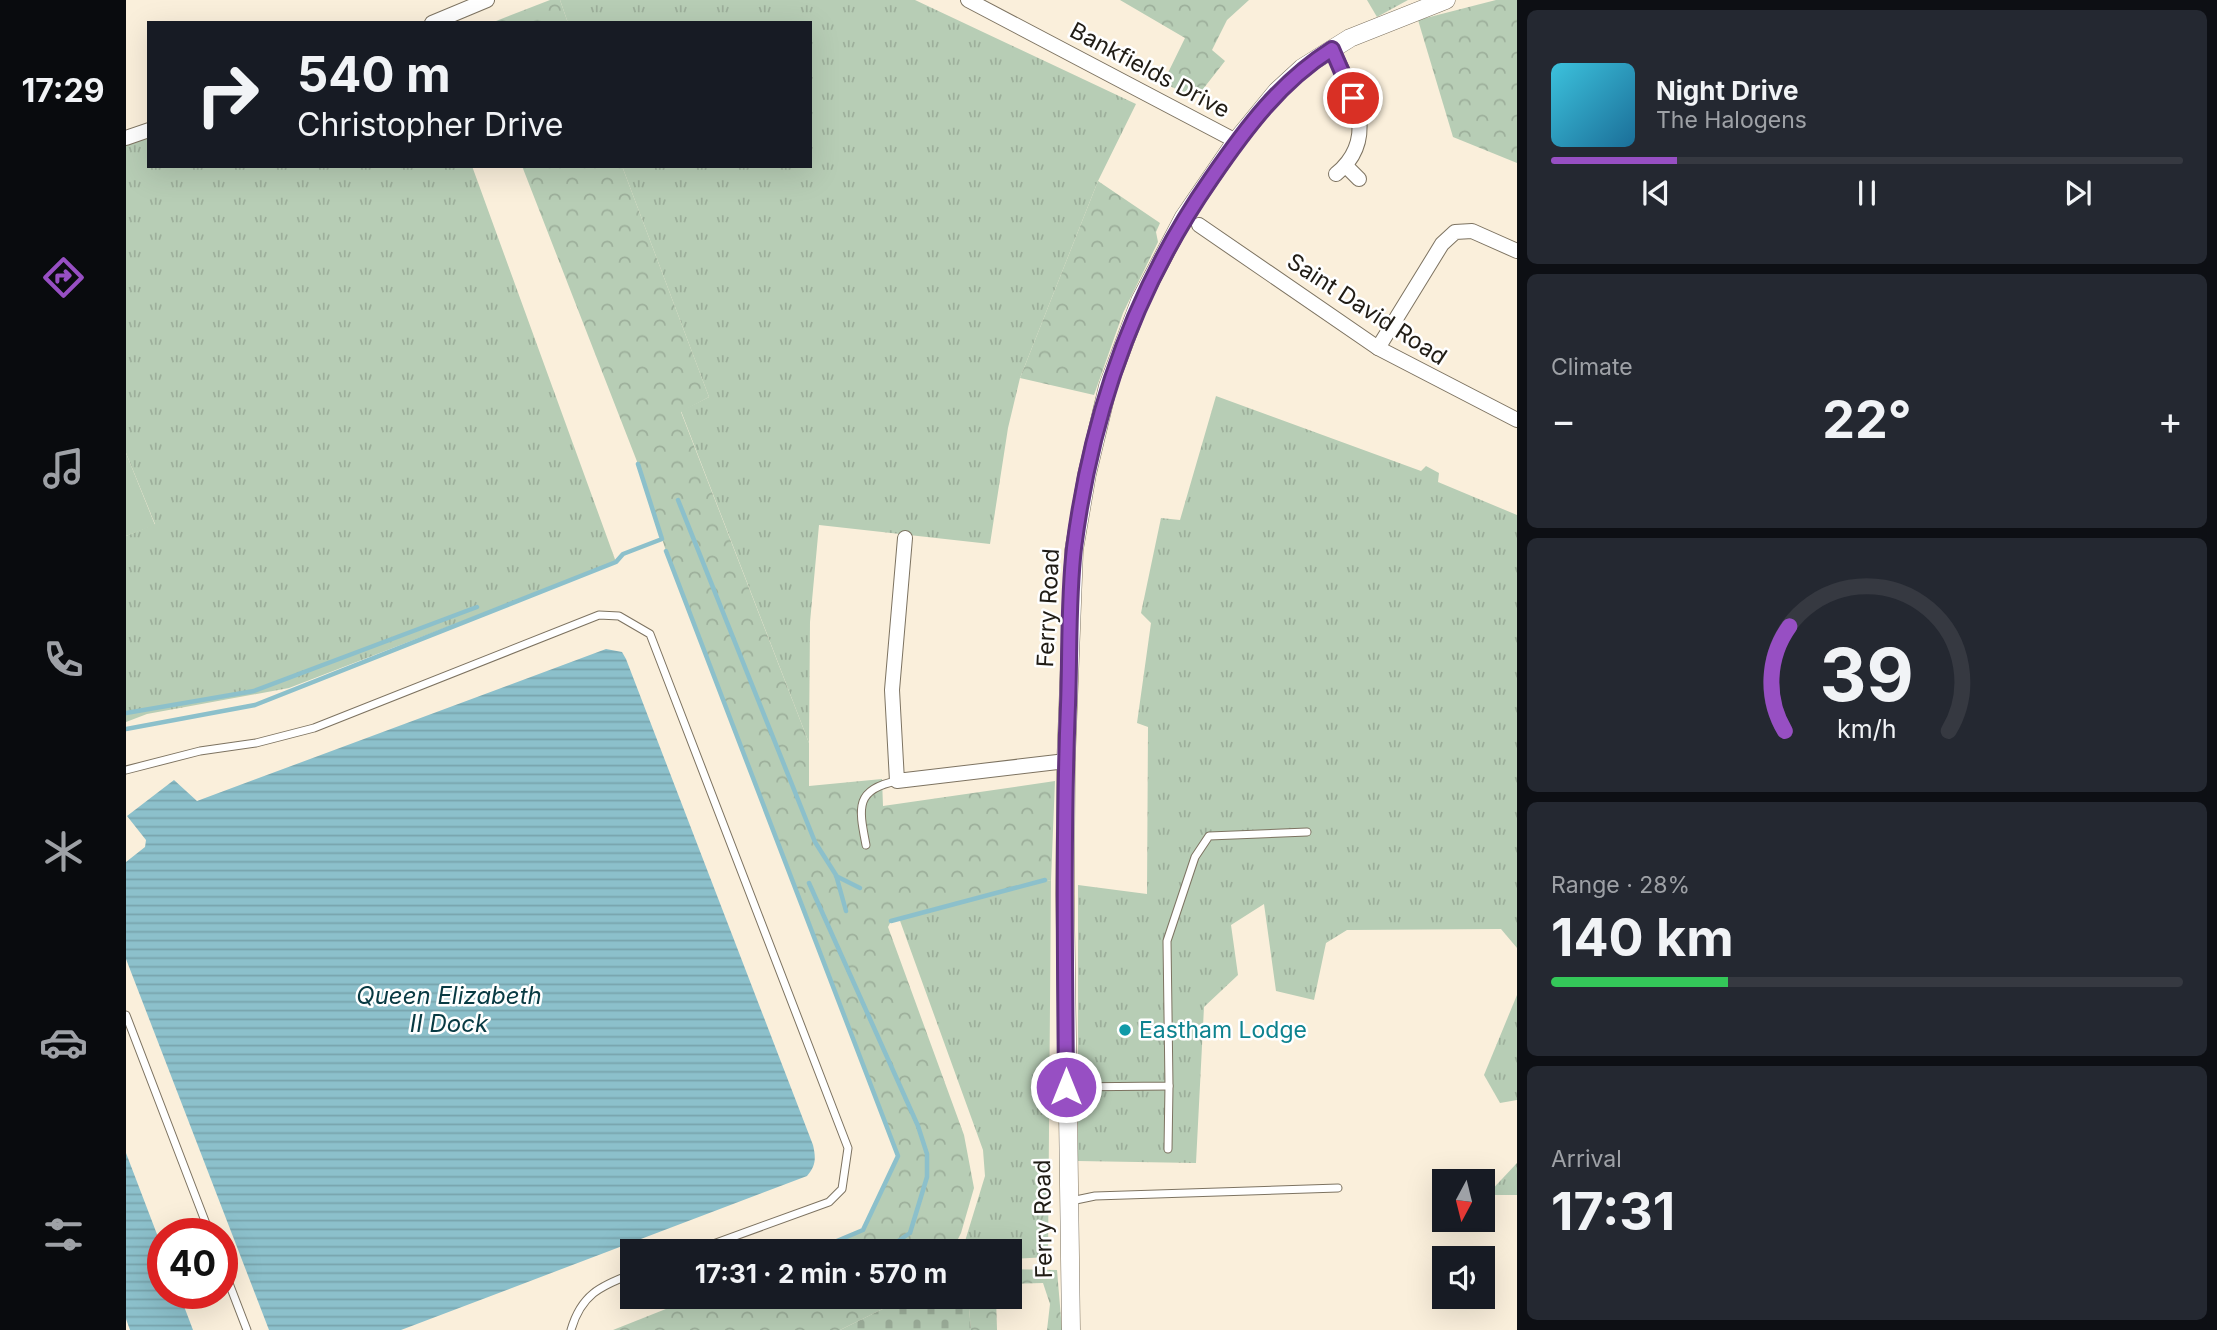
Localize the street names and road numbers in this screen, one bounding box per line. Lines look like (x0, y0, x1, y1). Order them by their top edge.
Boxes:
street label: Bankfields Drive (1065, 16, 1235, 124)
street label: Saint David Road (1282, 247, 1452, 371)
street label: Ferry Road (1031, 548, 1065, 668)
street label: Ferry Road (1028, 1159, 1058, 1279)

